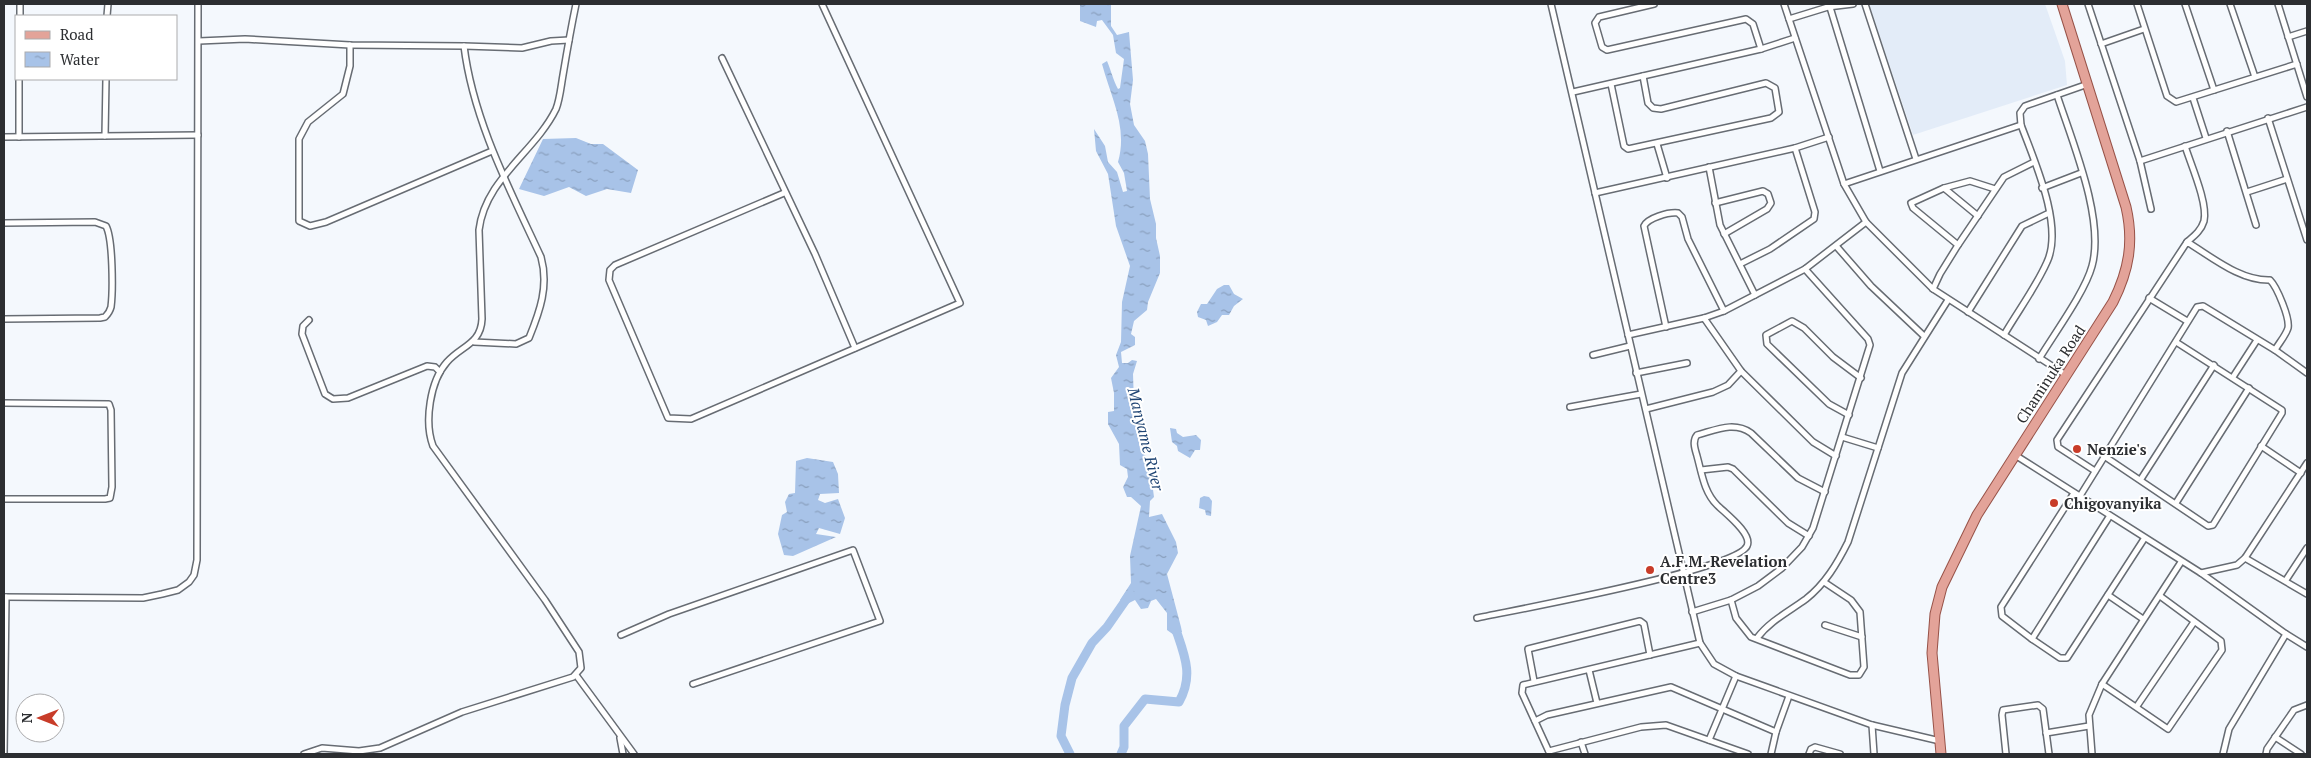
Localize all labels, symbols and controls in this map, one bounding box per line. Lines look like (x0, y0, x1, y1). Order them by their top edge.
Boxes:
legend (15, 15, 178, 80)
text: Road (60, 24, 93, 44)
text: Water (60, 49, 100, 69)
street label: Chaminuka Road (2011, 321, 2089, 427)
water label: Manyame River (1122, 384, 1170, 494)
place label: Nenzie's (2087, 439, 2147, 459)
marker: Nenzie's (2071, 443, 2083, 455)
place label: Chigovanyika (2064, 493, 2162, 513)
marker: Chigovanyika (2048, 497, 2060, 509)
place label: A.F.M. Revelation Centre3 (1660, 551, 1787, 588)
marker: A.F.M. Revelation Centre3 (1644, 564, 1656, 576)
north arrow (15, 693, 65, 743)
text: N (17, 712, 36, 723)

